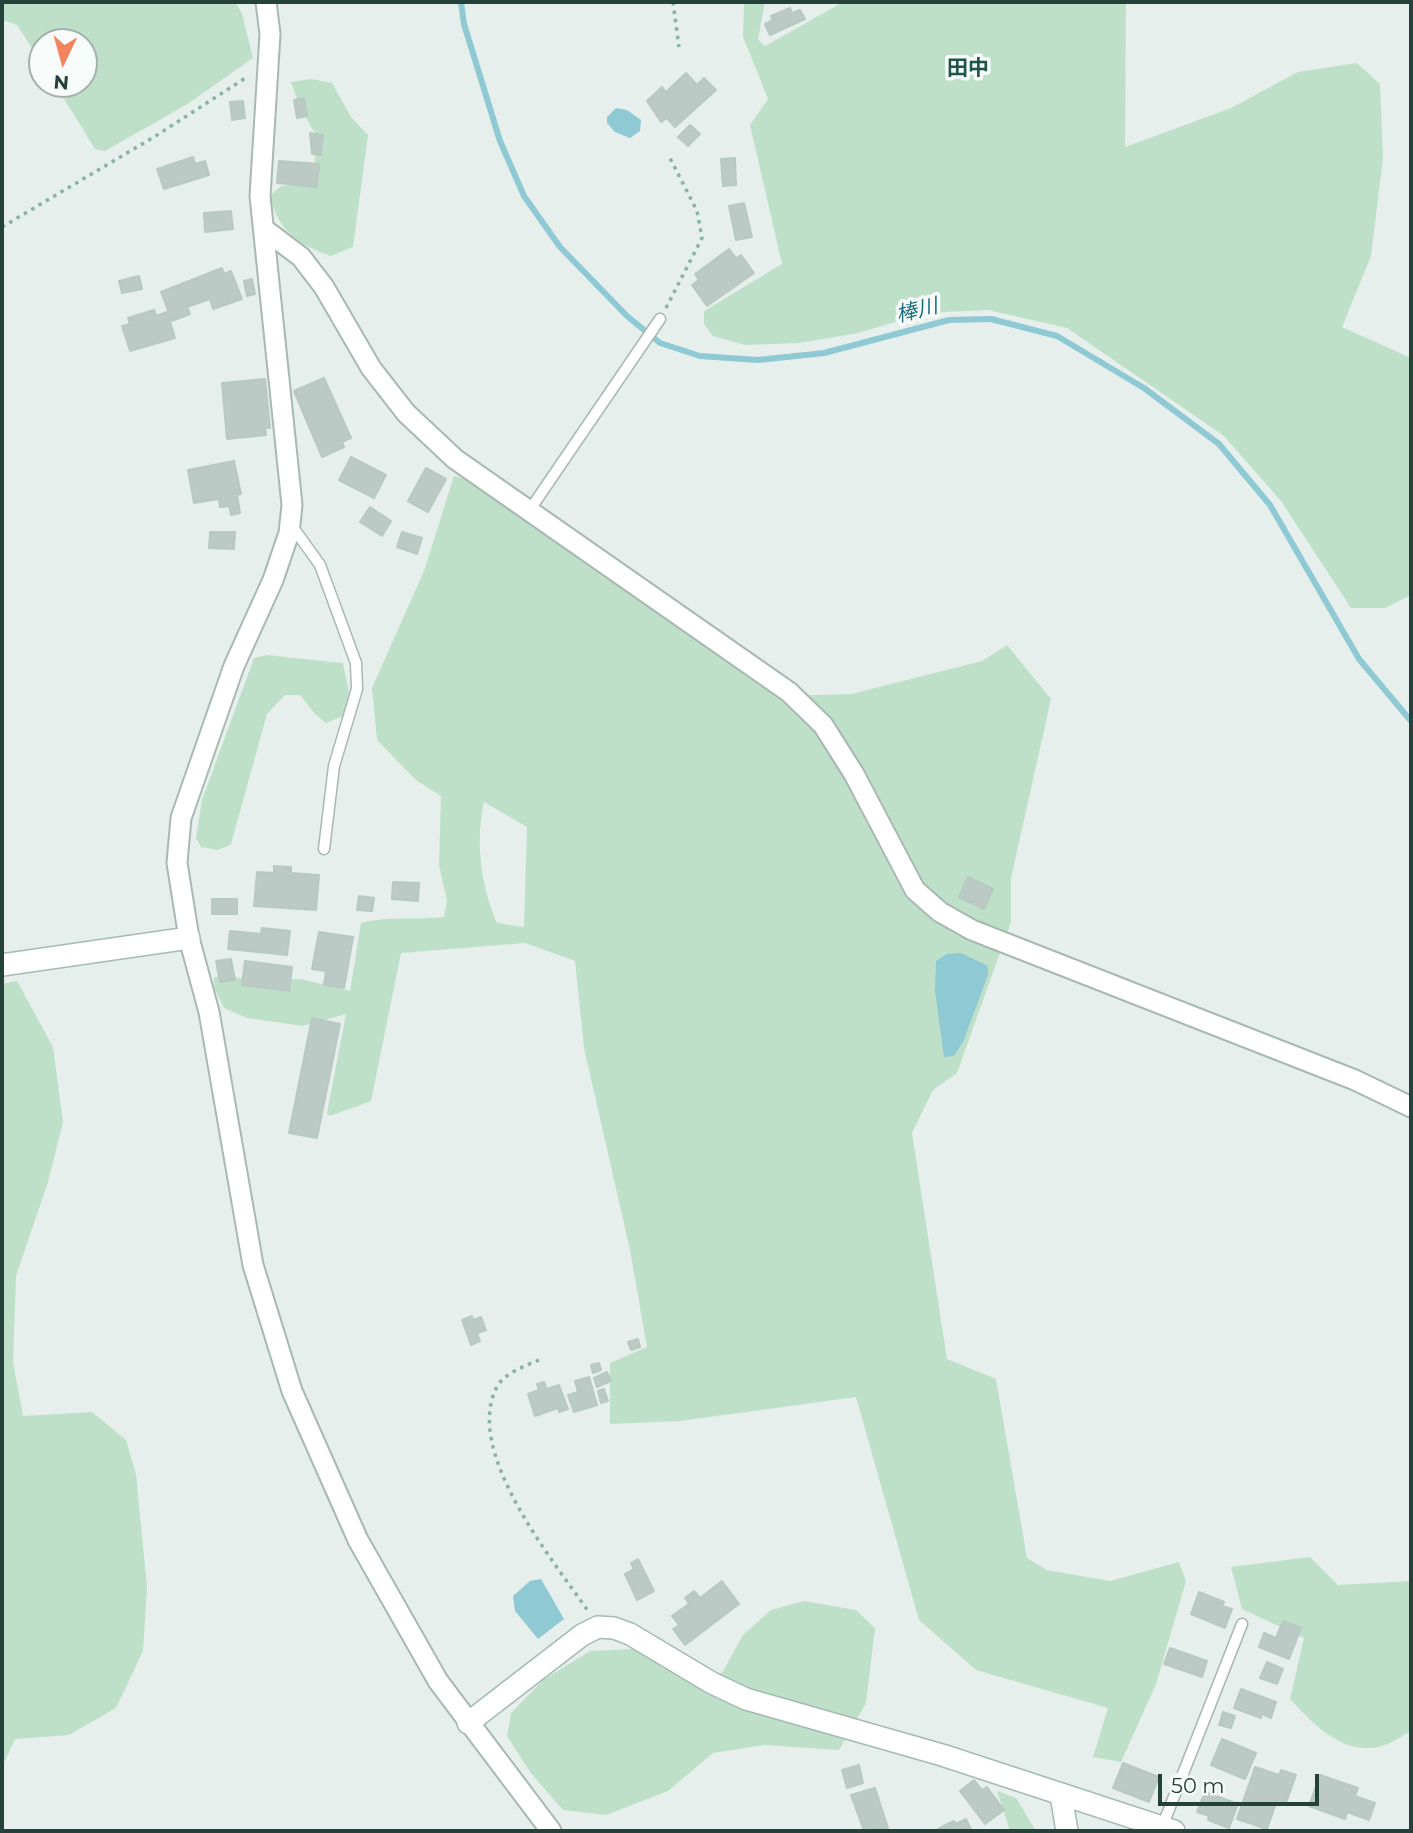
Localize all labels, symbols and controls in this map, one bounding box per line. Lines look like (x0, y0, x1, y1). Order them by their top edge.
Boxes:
north arrow (28, 28, 98, 98)
district label: 田中 (947, 56, 989, 82)
text: N (53, 70, 70, 95)
water label: 棒川 (894, 294, 940, 328)
scale bar (1161, 1759, 1322, 1803)
text: 50 m (1171, 1773, 1225, 1798)

